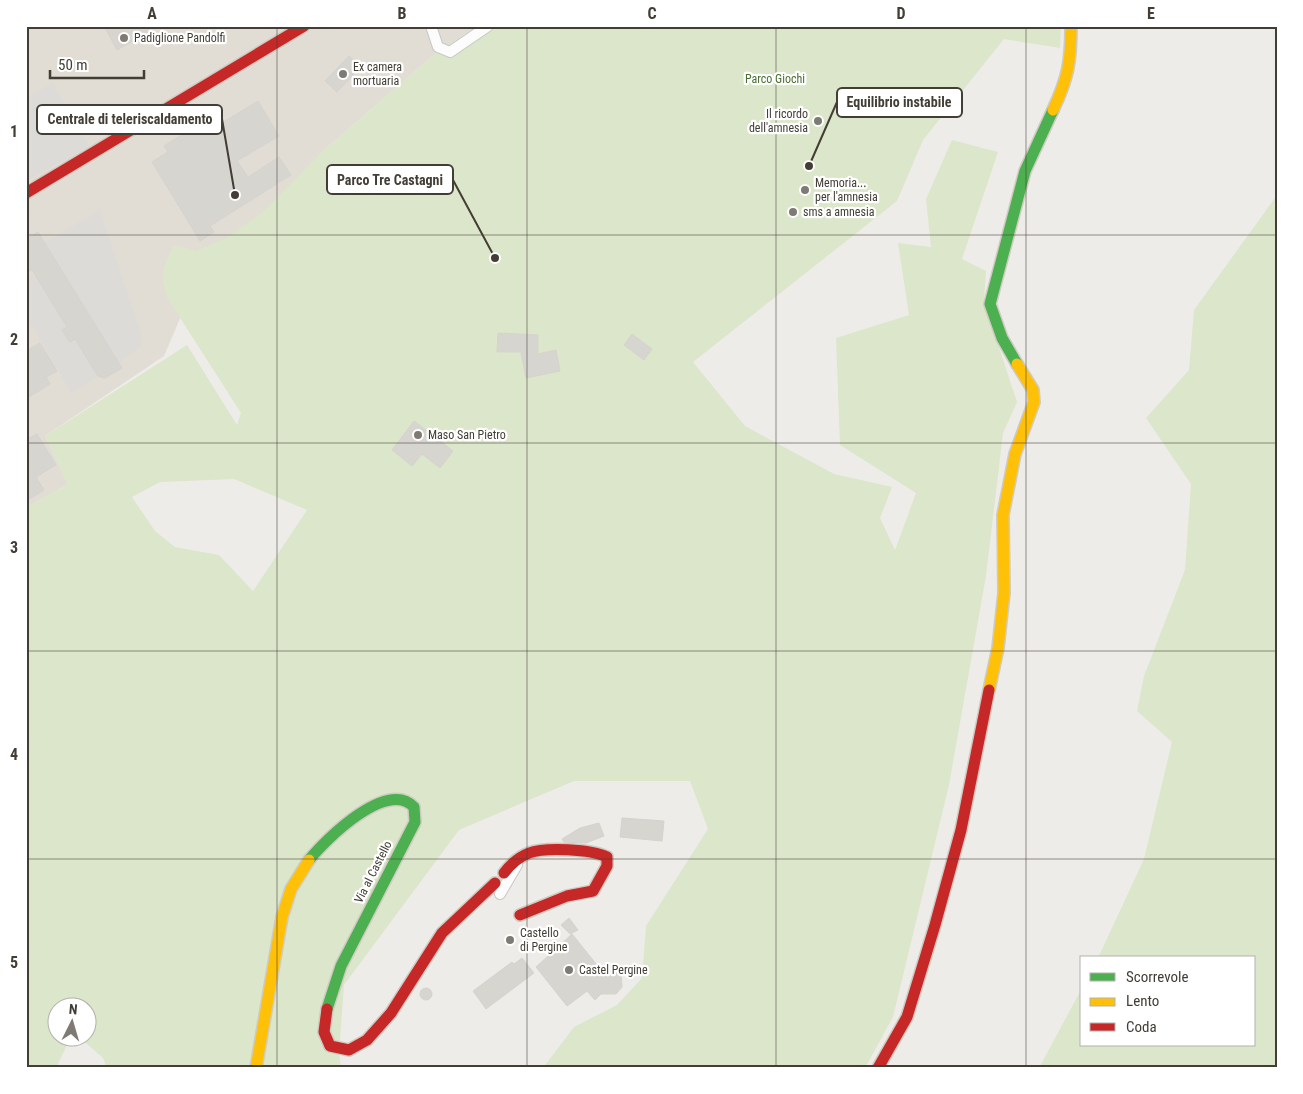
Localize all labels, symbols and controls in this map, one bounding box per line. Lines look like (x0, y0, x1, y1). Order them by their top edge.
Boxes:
text: A (147, 4, 157, 23)
text: B (398, 4, 407, 23)
text: C (647, 4, 657, 23)
text: D (896, 4, 906, 23)
text: E (1147, 4, 1155, 23)
place label: Padiglione Pandolfi (134, 31, 225, 45)
marker: Padiglione Pandolfi (118, 32, 130, 44)
scale bar (50, 48, 144, 80)
text: 50 m (58, 56, 88, 74)
place label: Ex camera mortuaria (353, 60, 402, 88)
marker: Ex camera mortuaria (337, 68, 349, 80)
park label: Parco Giochi (745, 72, 805, 86)
callout: Equilibrio instabile (837, 88, 962, 117)
text: Equilibrio instabile (847, 94, 952, 110)
callout: Centrale di teleriscaldamento (37, 105, 222, 134)
place label: Il ricordo dell'amnesia (749, 107, 808, 135)
text: Centrale di teleriscaldamento (48, 111, 212, 127)
marker: Il ricordo dell'amnesia (812, 115, 824, 127)
text: 1 (10, 122, 18, 141)
callout: Parco Tre Castagni (327, 165, 453, 194)
text: Parco Tre Castagni (337, 172, 443, 188)
place label: Memoria... per l'amnesia (815, 176, 878, 204)
marker: Memoria... per l'amnesia (799, 184, 811, 196)
place label: sms a amnesia (803, 205, 875, 219)
marker: sms a amnesia (787, 206, 799, 218)
text: 2 (10, 330, 18, 349)
place label: Maso San Pietro (428, 428, 506, 442)
marker: Maso San Pietro (412, 429, 424, 441)
text: 3 (10, 538, 18, 557)
text: 4 (10, 745, 18, 764)
street label: Via al Castello (351, 839, 395, 905)
place label: Castello di Pergine (520, 926, 568, 954)
marker: Castello di Pergine (504, 934, 516, 946)
text: 5 (10, 953, 18, 972)
legend (1080, 956, 1256, 1046)
place label: Castel Pergine (579, 963, 648, 977)
marker: Castel Pergine (563, 964, 575, 976)
text: Scorrevole (1126, 968, 1188, 986)
text: Lento (1126, 992, 1159, 1010)
north arrow (48, 996, 98, 1046)
text: N (68, 1001, 78, 1017)
text: Coda (1126, 1018, 1157, 1036)

